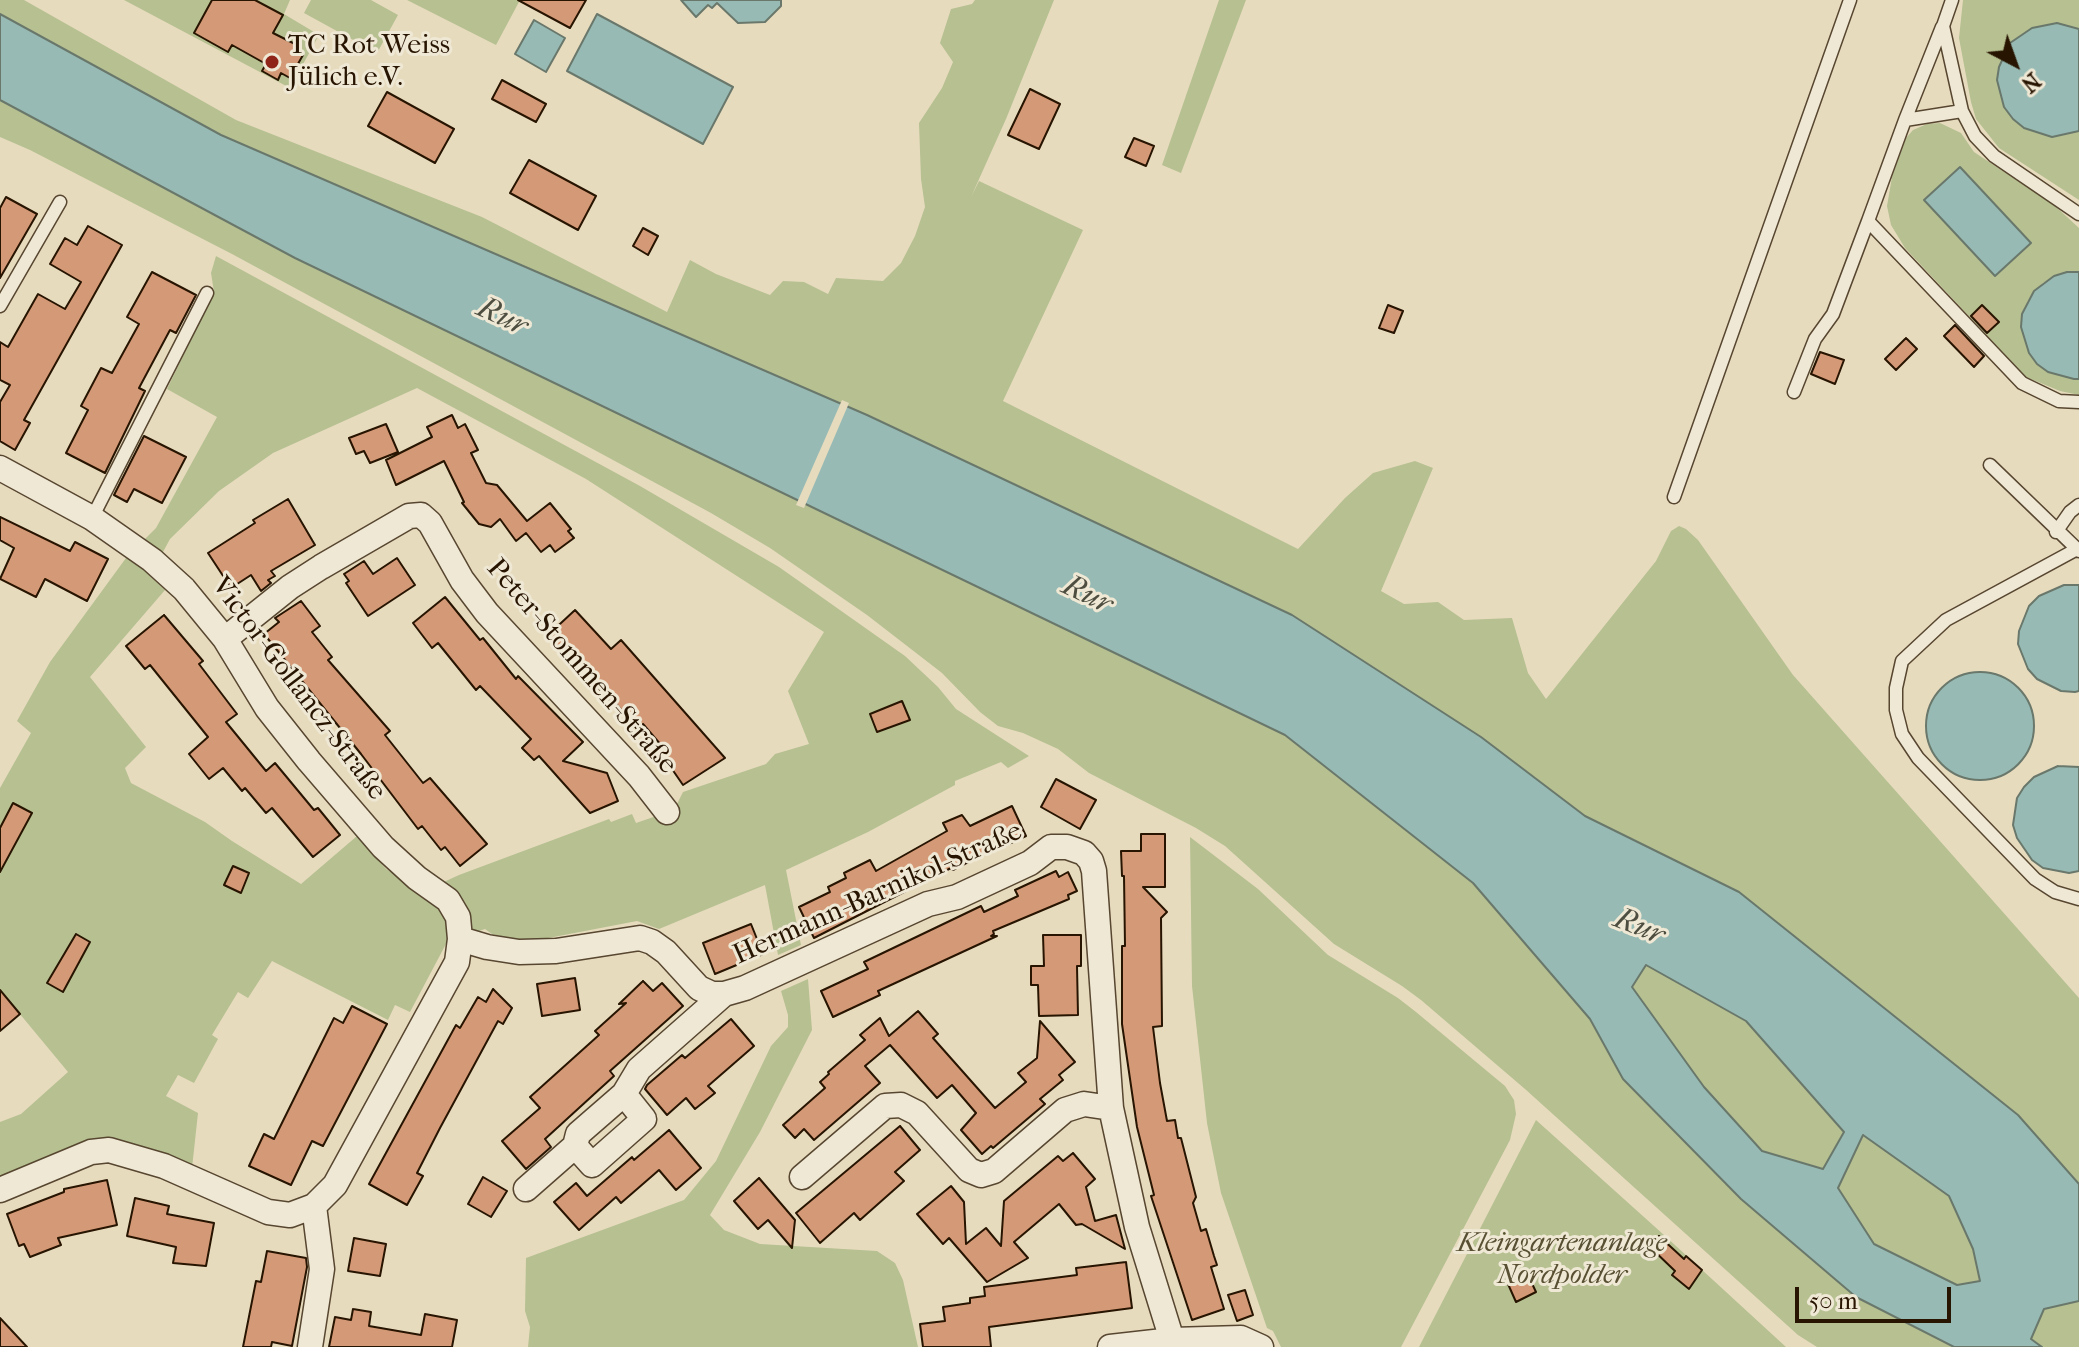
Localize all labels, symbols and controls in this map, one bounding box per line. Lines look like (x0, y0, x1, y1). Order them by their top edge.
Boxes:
north arrow (1975, 24, 2055, 104)
place label: TC Rot Weiss Jülich e.V. (288, 29, 450, 95)
marker: TC Rot Weiss Jülich e.V. (263, 53, 281, 71)
text: N (2016, 67, 2046, 97)
water label: Rur (471, 291, 533, 345)
street label: Peter-Stommen-Straße (478, 553, 684, 781)
water label: Rur (1056, 569, 1118, 623)
street label: Victor-Gollancz-Straße (203, 571, 393, 807)
street label: Hermann-Barnikol-Straße (728, 815, 1028, 973)
water label: Rur (1608, 902, 1670, 954)
park label: Kleingartenanlage Nordpolder (1457, 1227, 1667, 1293)
scale bar (1799, 1271, 1955, 1321)
text: 50 m (1809, 1287, 1858, 1315)

